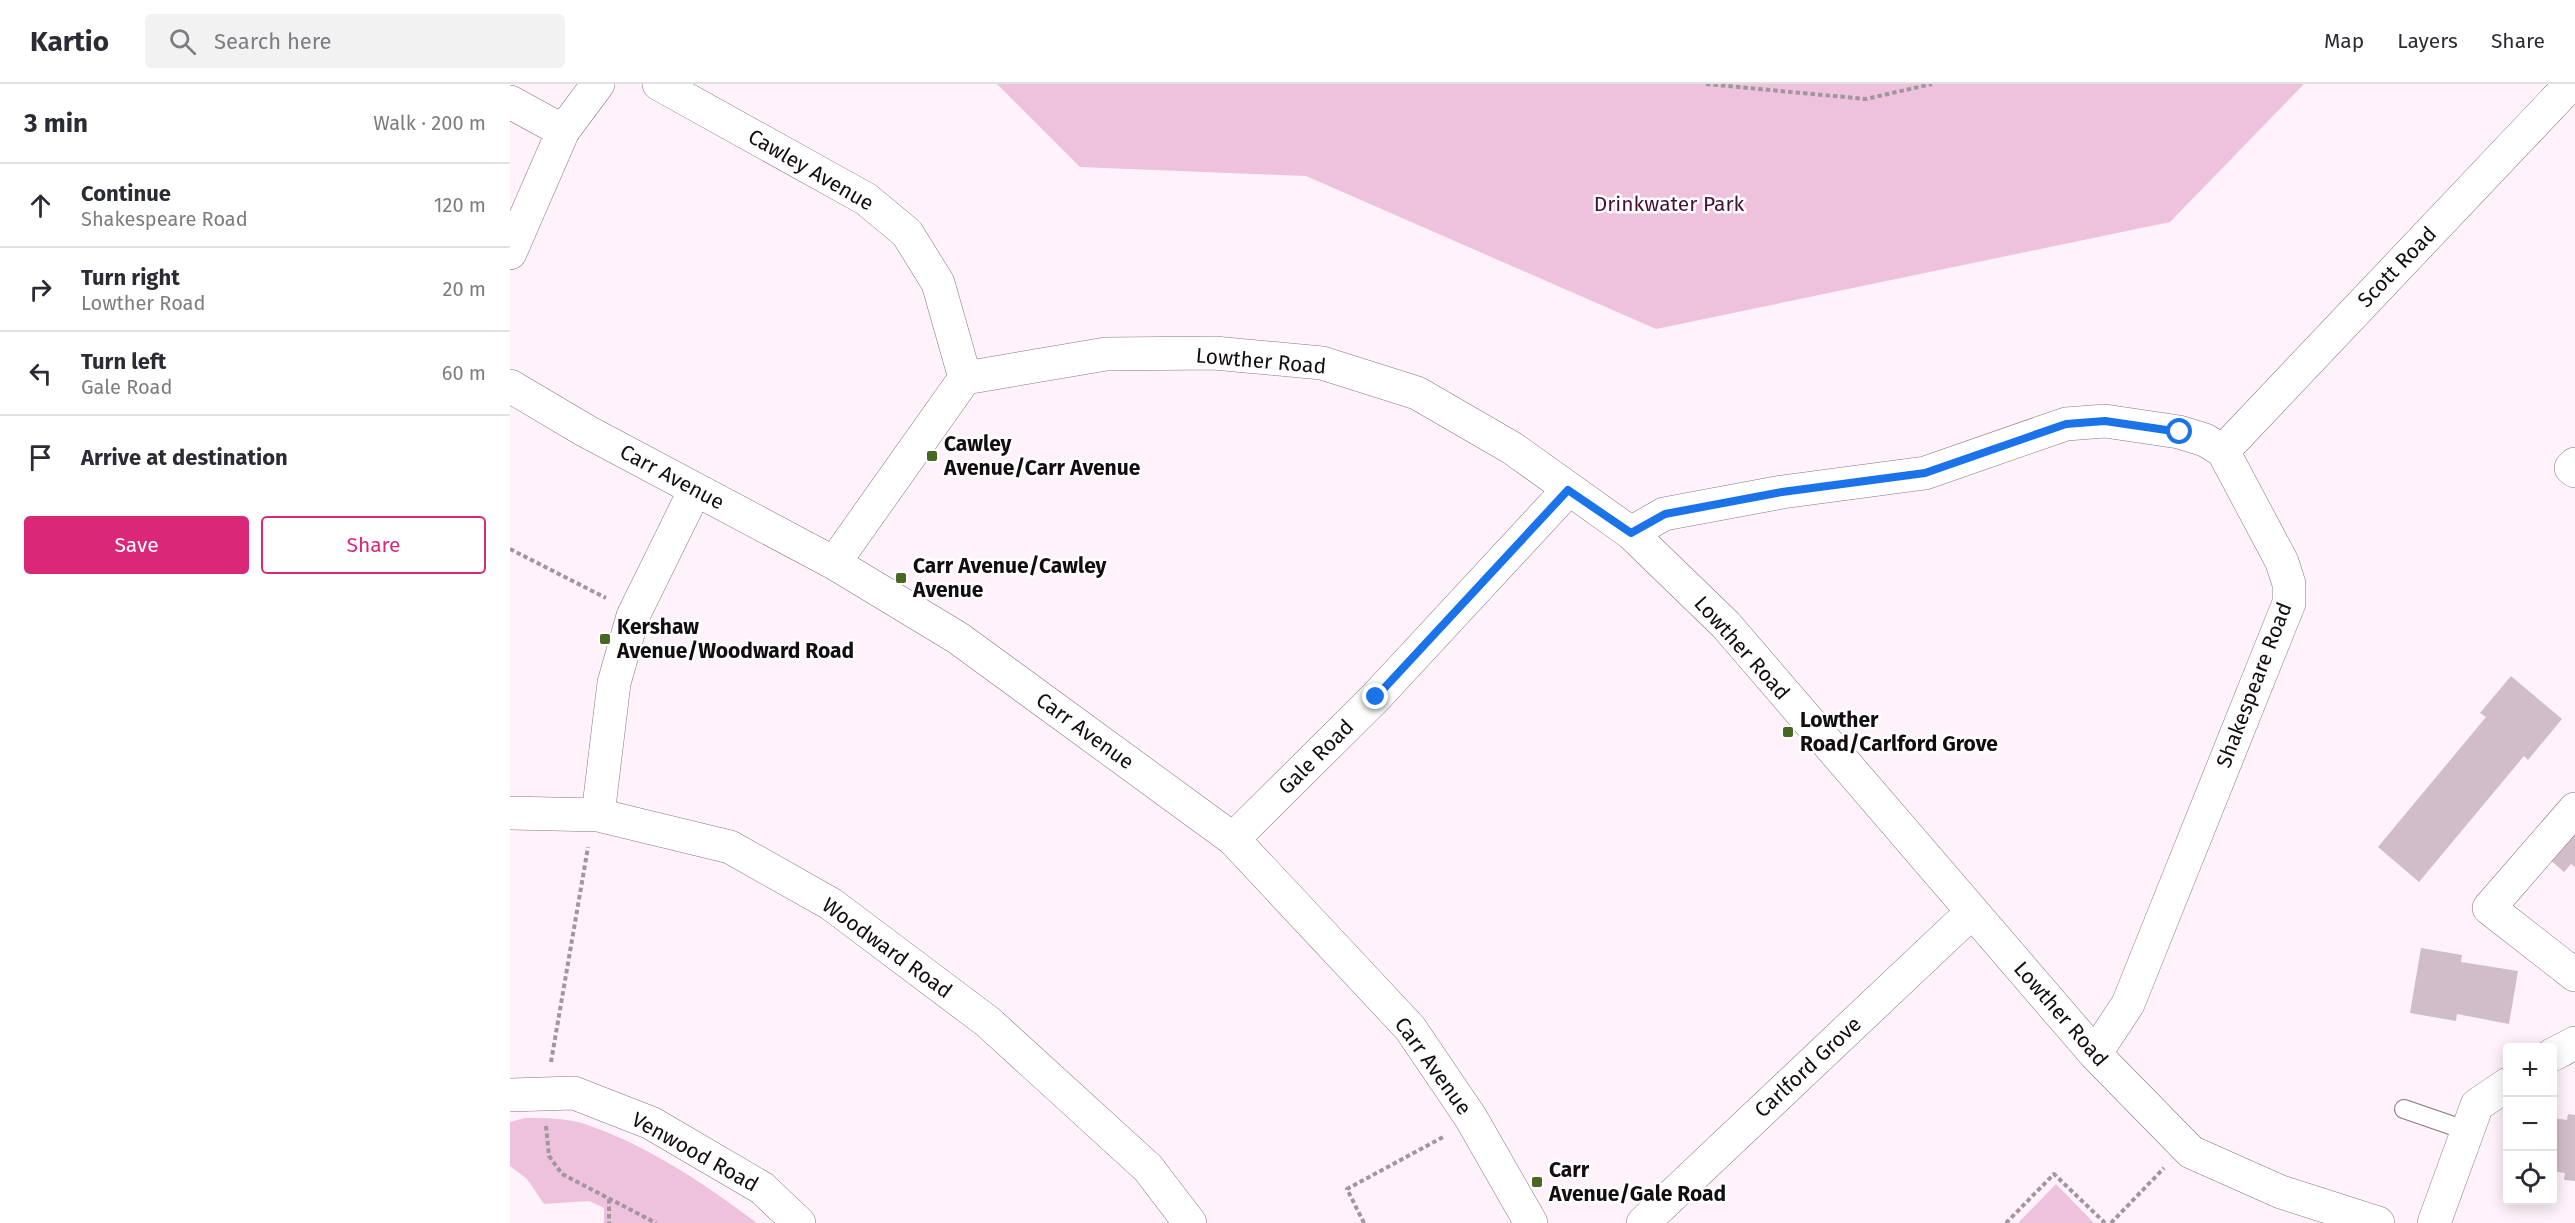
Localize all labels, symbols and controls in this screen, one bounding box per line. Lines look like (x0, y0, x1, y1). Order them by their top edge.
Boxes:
search box (145, 14, 565, 68)
text: Kartio (30, 25, 109, 58)
icon: search (166, 25, 199, 58)
text: Search here (214, 28, 332, 55)
text: Map (2324, 28, 2364, 54)
text: Layers (2397, 28, 2458, 54)
text: Share (2491, 28, 2545, 54)
text: 3 min (24, 108, 88, 139)
text: Walk · 200 m (373, 111, 486, 135)
street label: Cawley Avenue (743, 124, 879, 216)
text: Continue (81, 180, 171, 207)
icon: ahead (24, 189, 57, 222)
park label: Drinkwater Park (1594, 191, 1745, 217)
text: 120 m (434, 193, 486, 217)
text: Shakespeare Road (81, 207, 248, 231)
street label: Scott Road (2352, 221, 2442, 313)
text: Turn right (81, 264, 180, 291)
icon: right (24, 273, 57, 306)
text: 20 m (443, 277, 486, 301)
text: Lowther Road (81, 291, 205, 315)
street label: Lowther Road (1195, 342, 1327, 380)
text: Turn left (81, 348, 166, 375)
icon: left (24, 357, 57, 390)
text: 60 m (442, 361, 486, 385)
text: Gale Road (81, 375, 172, 399)
route start (2166, 418, 2192, 444)
place label: Cawley Avenue/Carr Avenue (943, 431, 1141, 481)
street label: Carr Avenue (615, 439, 729, 515)
icon: arrive (24, 441, 57, 474)
text: Arrive at destination (81, 444, 288, 471)
marker: Cawley Avenue/Carr Avenue (925, 449, 939, 463)
button: Save (24, 516, 249, 574)
button: Share (261, 516, 486, 574)
place label: Carr Avenue/Cawley Avenue (912, 553, 1107, 603)
marker: Carr Avenue/Cawley Avenue (894, 571, 908, 585)
street label: Lowther Road (1689, 591, 1795, 705)
street label: Shakespeare Road (2210, 599, 2298, 771)
place label: Kershaw Avenue/Woodward Road (616, 614, 854, 664)
marker: Kershaw Avenue/Woodward Road (598, 632, 612, 646)
route end (1362, 683, 1388, 709)
street label: Carr Avenue (1031, 687, 1139, 775)
place label: Lowther Road/Carlford Grove (1800, 707, 1998, 757)
street label: Gale Road (1273, 714, 1359, 800)
marker: Lowther Road/Carlford Grove (1781, 725, 1795, 739)
street label: Woodward Road (817, 892, 957, 1004)
street label: Lowther Road (2008, 956, 2114, 1072)
street label: Carlford Grove (1749, 1011, 1867, 1123)
street label: Carr Avenue (1389, 1012, 1477, 1120)
map controls (2503, 1043, 2557, 1205)
button: + (2503, 1043, 2557, 1097)
button: − (2503, 1097, 2557, 1151)
street label: Venwood Road (627, 1106, 763, 1198)
button: locate (2503, 1151, 2557, 1205)
place label: Carr Avenue/Gale Road (1548, 1157, 1726, 1207)
marker: Carr Avenue/Gale Road (1530, 1175, 1544, 1189)

